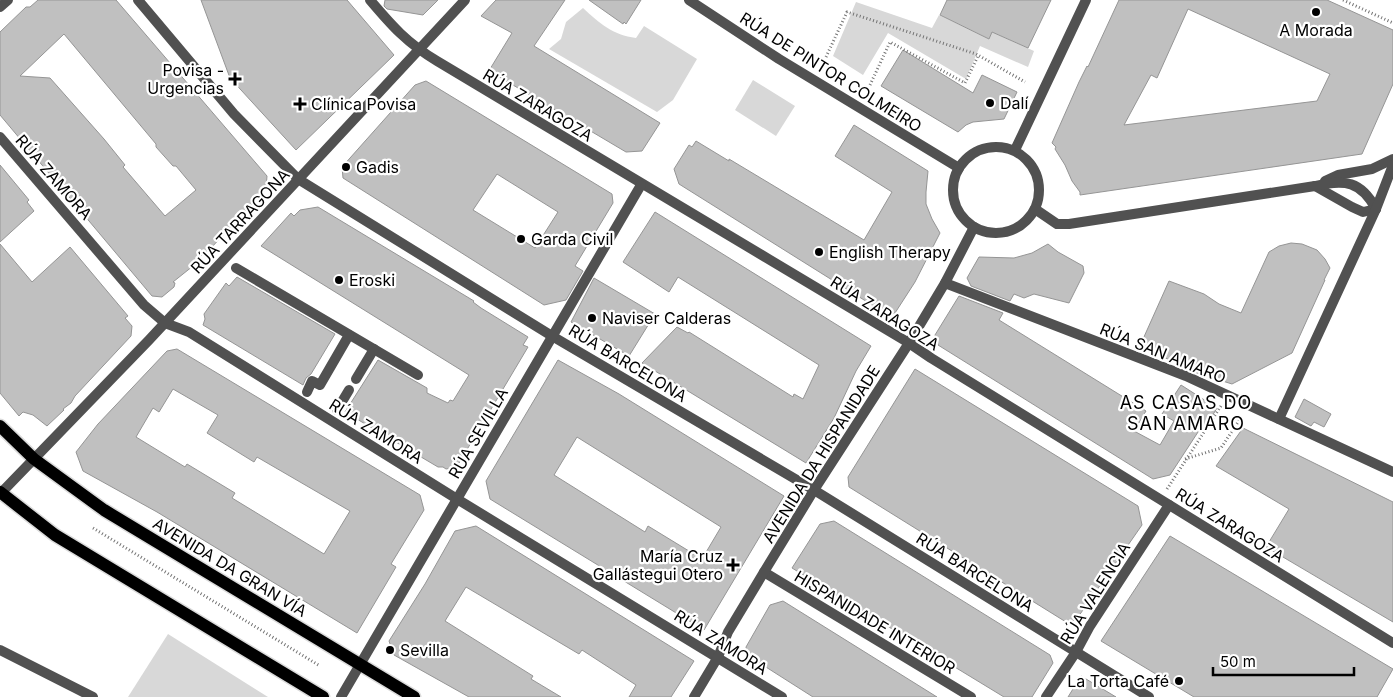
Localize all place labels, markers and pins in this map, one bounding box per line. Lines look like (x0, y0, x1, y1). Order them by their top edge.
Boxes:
marker: A Morada (1310, 6, 1322, 18)
place label: A Morada (1279, 20, 1353, 40)
place label: Povisa - Urgencias (147, 60, 224, 98)
marker: Povisa - Urgencias (228, 72, 242, 86)
place label: Dalí (1000, 93, 1028, 113)
place label: Clínica Povisa (311, 94, 416, 114)
marker: Clínica Povisa (293, 97, 307, 111)
marker: Dalí (984, 97, 996, 109)
place label: Gadis (356, 157, 399, 177)
marker: Gadis (340, 161, 352, 173)
place label: Garda Civil (531, 229, 613, 249)
marker: Garda Civil (515, 233, 527, 245)
place label: English Therapy (829, 242, 951, 262)
marker: English Therapy (813, 246, 825, 258)
place label: Eroski (349, 270, 395, 290)
marker: Eroski (333, 274, 345, 286)
place label: Naviser Calderas (602, 308, 731, 328)
marker: Naviser Calderas (586, 312, 598, 324)
place label: María Cruz Gallástegui Otero (593, 546, 723, 584)
marker: María Cruz Gallástegui Otero (727, 559, 739, 571)
place label: Sevilla (400, 640, 449, 660)
marker: Sevilla (384, 644, 396, 656)
place label: La Torta Café (1067, 671, 1169, 691)
marker: La Torta Café (1173, 675, 1185, 687)

